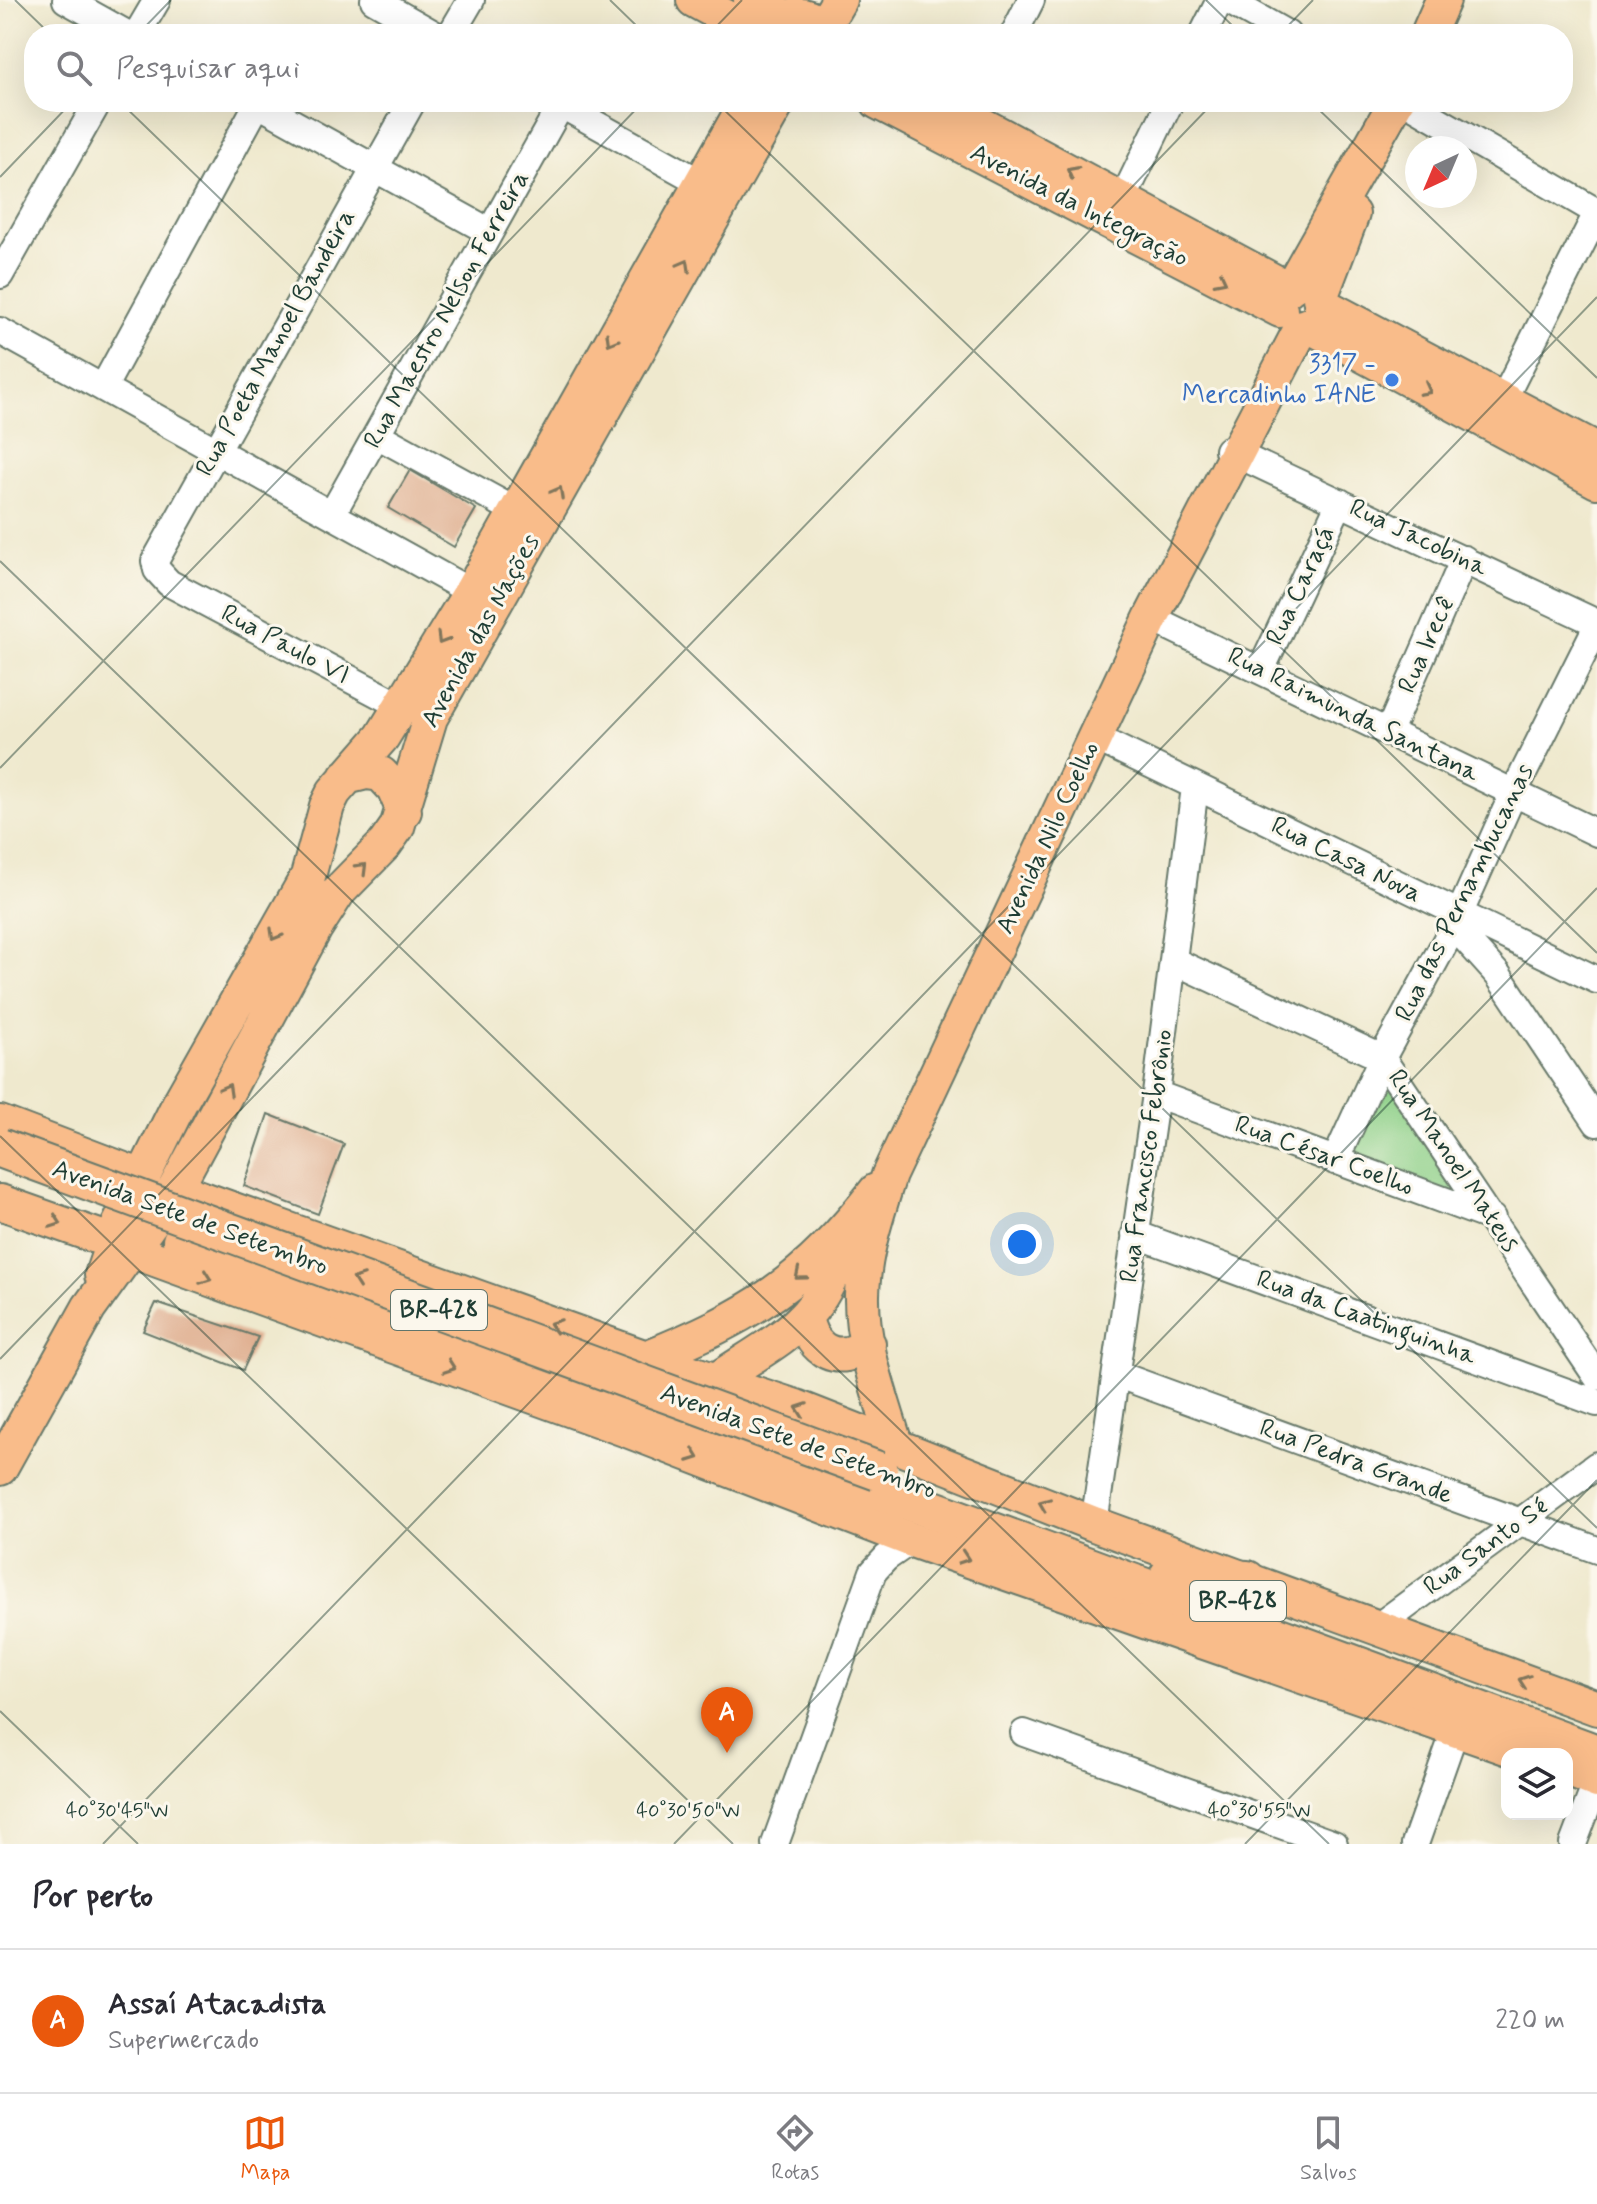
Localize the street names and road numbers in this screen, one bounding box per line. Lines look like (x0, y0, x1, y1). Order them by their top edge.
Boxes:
street label: Avenida da Integração (963, 136, 1194, 278)
street label: Rua Maestro Nelson Ferreira (356, 165, 538, 455)
street label: Rua Poeta Manoel Bandeira (188, 203, 364, 483)
street label: Rua Jacobina (1343, 491, 1493, 585)
street label: Rua Caraçá (1259, 521, 1343, 651)
street label: Avenida das Nações (414, 528, 548, 734)
street label: Rua Irecê (1391, 591, 1463, 699)
street label: Rua Paulo VI (215, 597, 355, 693)
street label: Rua Raimunda Santana (1222, 639, 1485, 791)
street label: Avenida Nilo Coelho (988, 736, 1108, 940)
street label: Rua das Pernambucanas (1388, 759, 1542, 1027)
street label: Rua Casa Nova (1265, 809, 1427, 911)
street label: Rua Francisco Febrônio (1112, 1027, 1182, 1285)
street label: Rua Manoel Mateus (1379, 1063, 1527, 1259)
street label: Rua César Coelho (1230, 1108, 1418, 1204)
street label: Avenida Sete de Setembro (47, 1152, 333, 1284)
street label: Rua da Caatinguinha (1251, 1263, 1481, 1376)
road number: BR-428 (391, 1290, 487, 1330)
street label: Avenida Sete de Setembro (655, 1376, 941, 1508)
street label: Rua Pedra Grande (1255, 1411, 1457, 1513)
street label: Rua Santo Sé (1417, 1490, 1555, 1604)
road number: BR-428 (1190, 1581, 1286, 1621)

